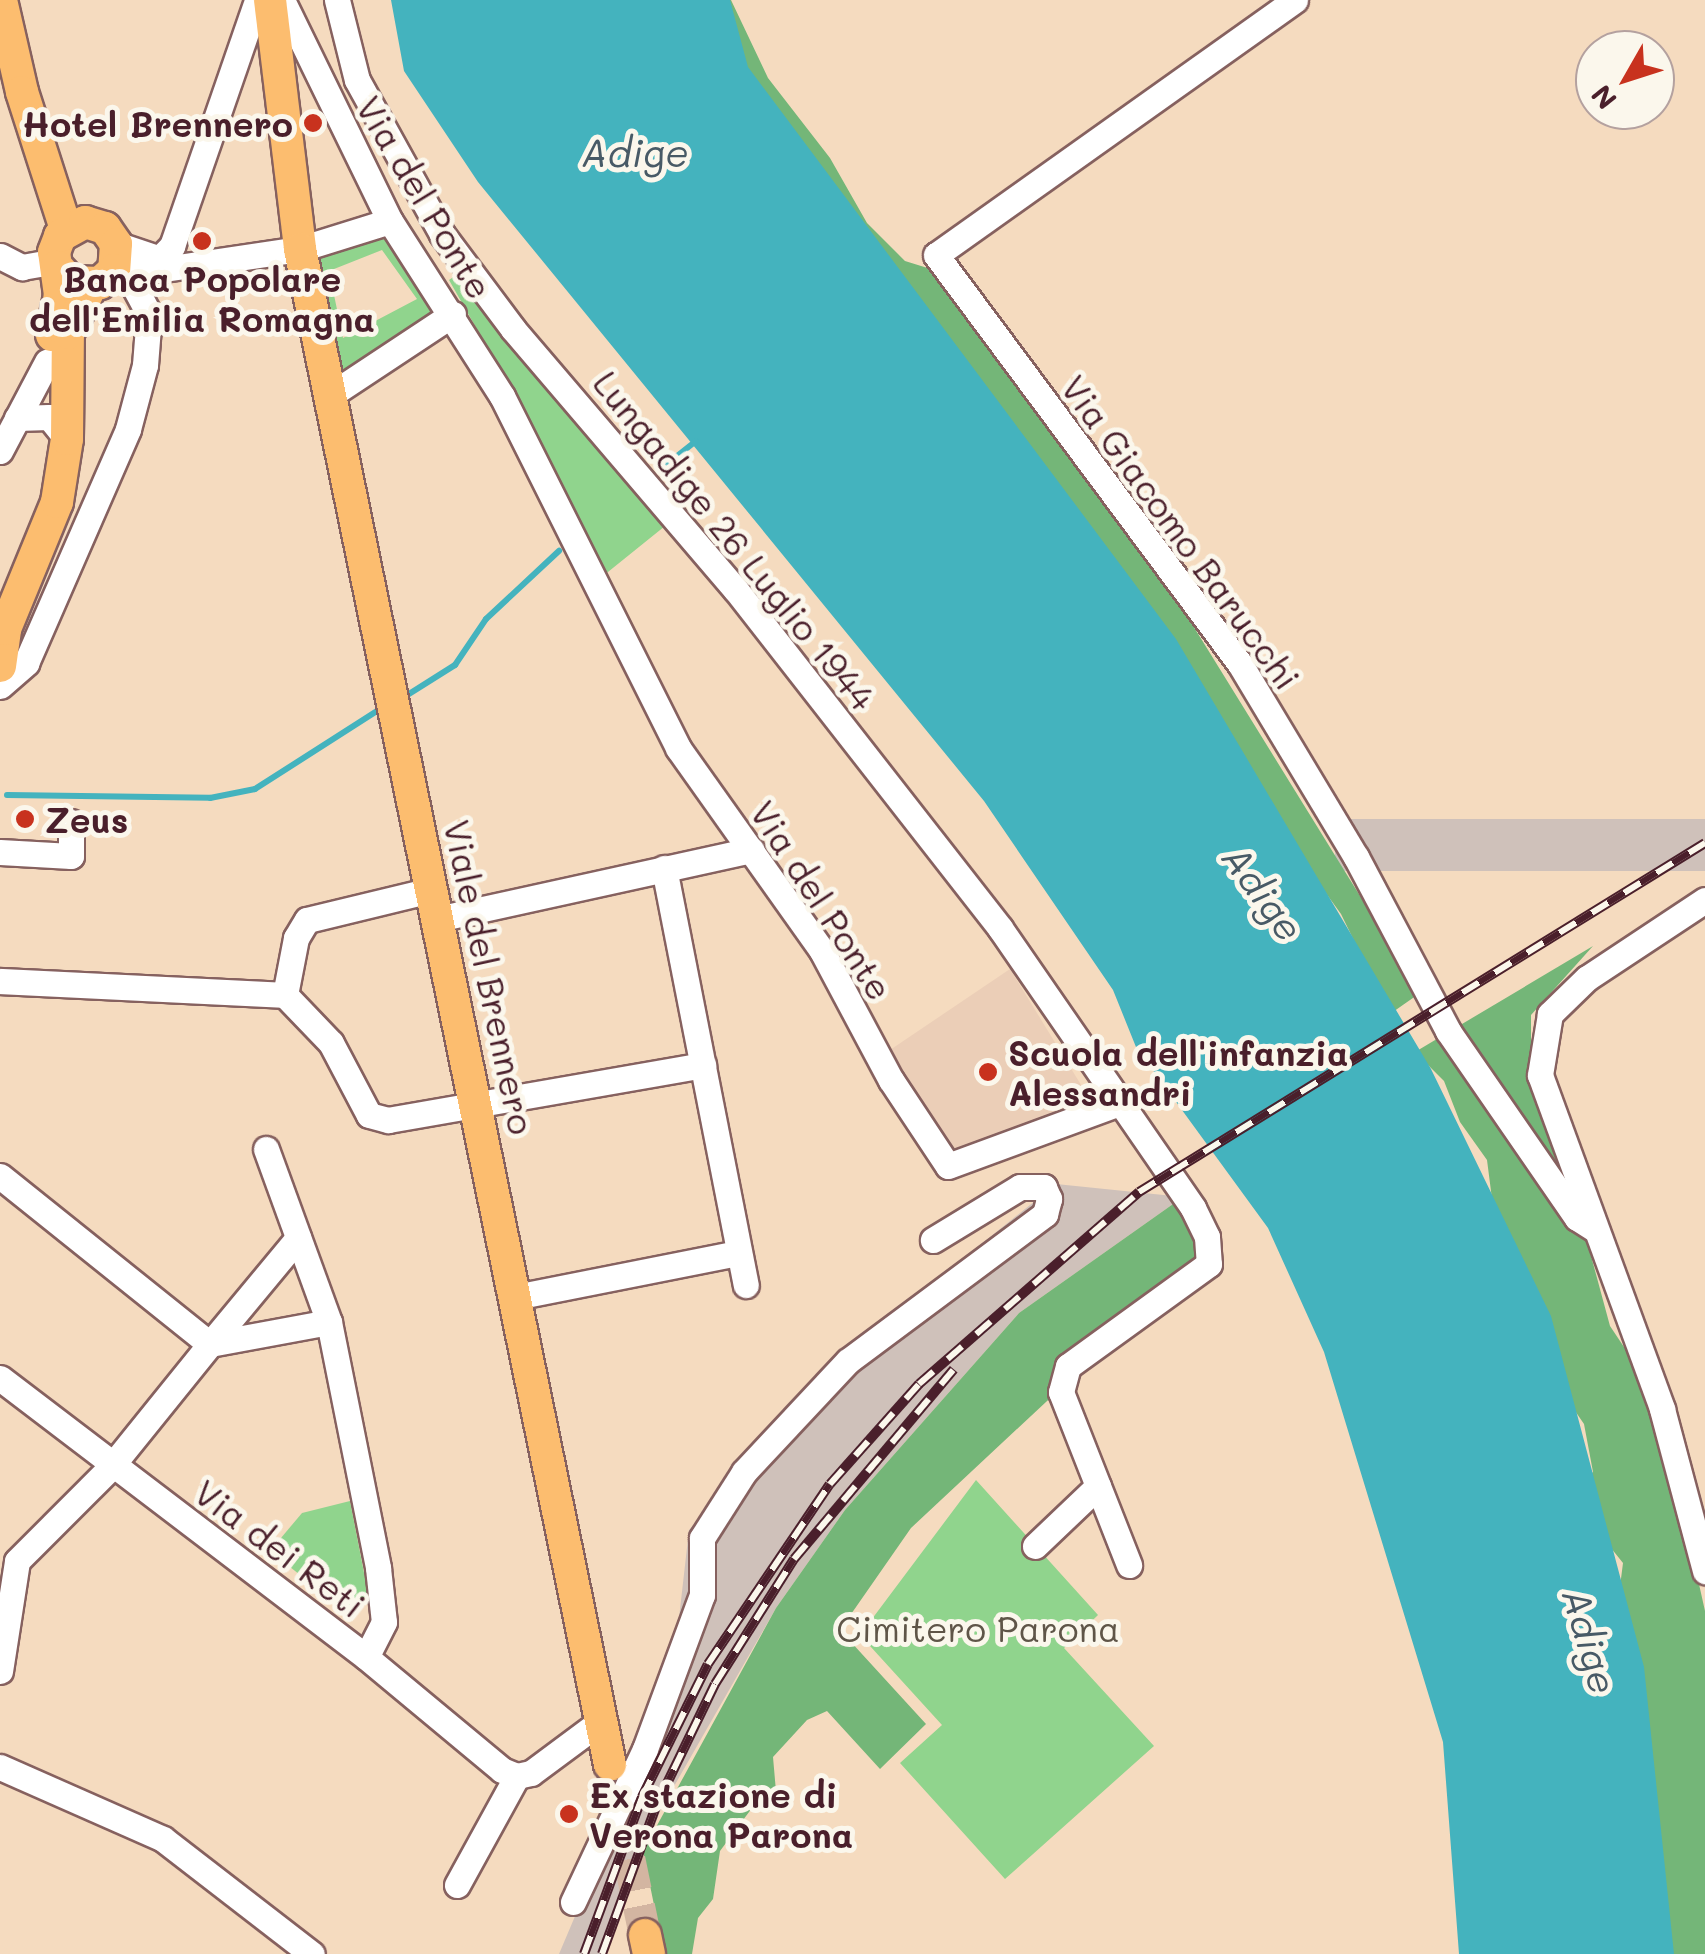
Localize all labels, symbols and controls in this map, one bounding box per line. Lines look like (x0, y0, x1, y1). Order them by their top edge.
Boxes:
north arrow (1575, 30, 1675, 130)
text: N (1583, 78, 1624, 117)
street label: Via del Ponte (348, 88, 502, 306)
place label: Hotel Brennero (22, 102, 293, 144)
marker: Hotel Brennero (302, 112, 324, 134)
water label: Adige (581, 130, 689, 176)
marker: Banca Popolare dell'Emilia Romagna (191, 230, 213, 252)
place label: Banca Popolare dell'Emilia Romagna (29, 257, 375, 339)
street label: Lungadige 26 Luglio 1944 (585, 362, 885, 718)
street label: Via Giacomo Barucchi (1053, 367, 1309, 697)
street label: Via del Ponte (742, 793, 902, 1007)
place label: Zeus (45, 798, 128, 840)
marker: Zeus (14, 808, 36, 830)
street label: Viale del Brennero (436, 816, 544, 1138)
water label: Adige (1213, 836, 1313, 950)
place label: Scuola dell'infanzia Alessandri (1008, 1031, 1349, 1113)
marker: Scuola dell'infanzia Alessandri (977, 1061, 999, 1083)
street label: Via dei Reti (187, 1470, 373, 1626)
water label: Adige (1553, 1583, 1627, 1699)
park label: Cimitero Parona (836, 1607, 1120, 1649)
place label: Ex stazione di Verona Parona (589, 1773, 853, 1855)
marker: Ex stazione di Verona Parona (558, 1803, 580, 1825)

